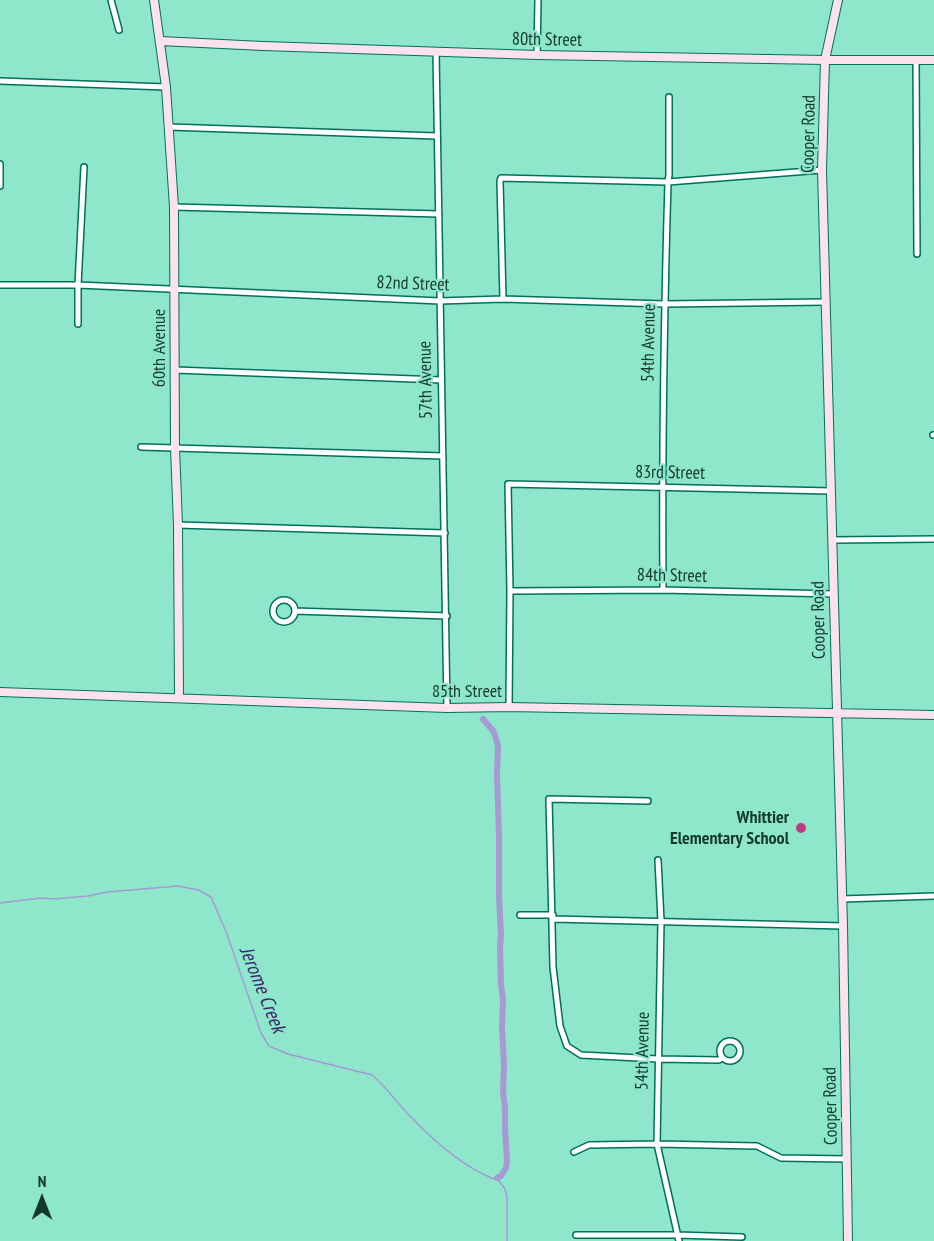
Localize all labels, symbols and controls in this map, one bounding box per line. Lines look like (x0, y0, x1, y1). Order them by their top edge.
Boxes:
street label: 80th Street (512, 29, 582, 51)
street label: Cooper Road (798, 95, 820, 173)
street label: 82nd Street (376, 272, 450, 296)
street label: 54th Avenue (638, 304, 660, 382)
street label: 60th Avenue (149, 309, 171, 387)
street label: 57th Avenue (415, 341, 437, 419)
street label: 83rd Street (635, 462, 705, 484)
street label: 84th Street (637, 565, 707, 587)
street label: Cooper Road (808, 581, 830, 659)
street label: 85th Street (432, 681, 502, 703)
place label: Whittier Elementary School (670, 807, 789, 850)
marker: Whittier Elementary School (794, 821, 808, 835)
water label: Jerome Creek (234, 943, 290, 1037)
street label: 54th Avenue (632, 1012, 654, 1090)
street label: Cooper Road (820, 1067, 842, 1145)
north arrow (12, 1169, 72, 1229)
text: N (38, 1171, 46, 1191)

